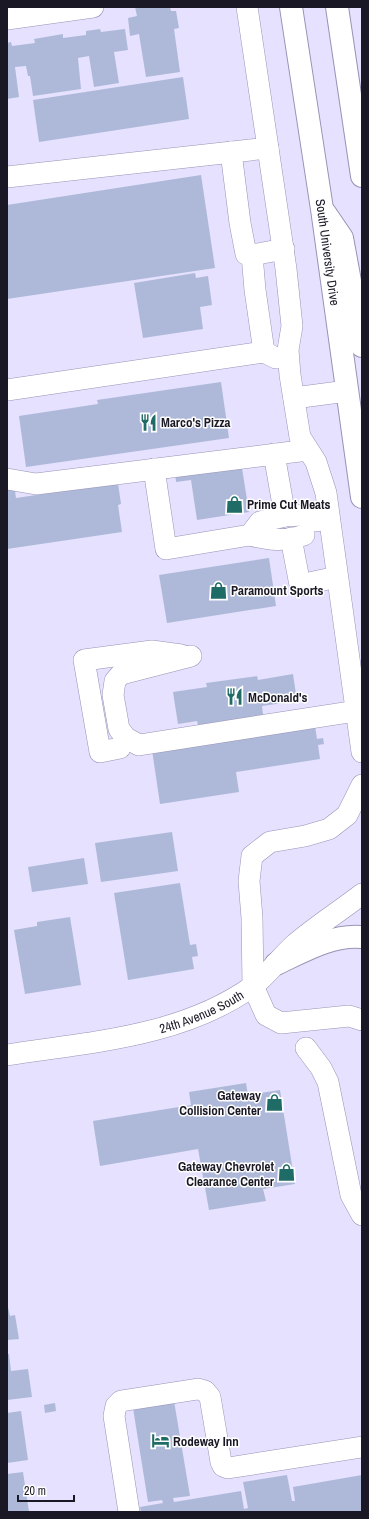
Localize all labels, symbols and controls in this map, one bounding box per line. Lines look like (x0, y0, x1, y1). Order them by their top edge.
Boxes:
street label: South University Drive (312, 198, 343, 307)
restaurant icon: Marco's Pizza (138, 412, 158, 432)
place label: Marco's Pizza (161, 414, 231, 431)
shop icon: Prime Cut Meats (224, 494, 244, 514)
place label: Prime Cut Meats (247, 496, 331, 513)
shop icon: Paramount Sports (208, 580, 228, 600)
place label: Paramount Sports (231, 582, 323, 599)
restaurant icon: McDonald's (225, 687, 245, 707)
place label: McDonald's (248, 689, 307, 706)
street label: 24th Avenue South (157, 987, 247, 1037)
place label: Gateway Collision Center (179, 1087, 262, 1119)
shop icon: Gateway Collision Center (264, 1092, 284, 1112)
place label: Gateway Chevrolet Clearance Center (178, 1158, 275, 1190)
shop icon: Gateway Chevrolet Clearance Center (277, 1163, 297, 1183)
hotel icon: Rodeway Inn (150, 1431, 170, 1451)
place label: Rodeway Inn (173, 1433, 239, 1450)
scale bar (18, 1477, 74, 1503)
text: 20 m (24, 1483, 46, 1499)

